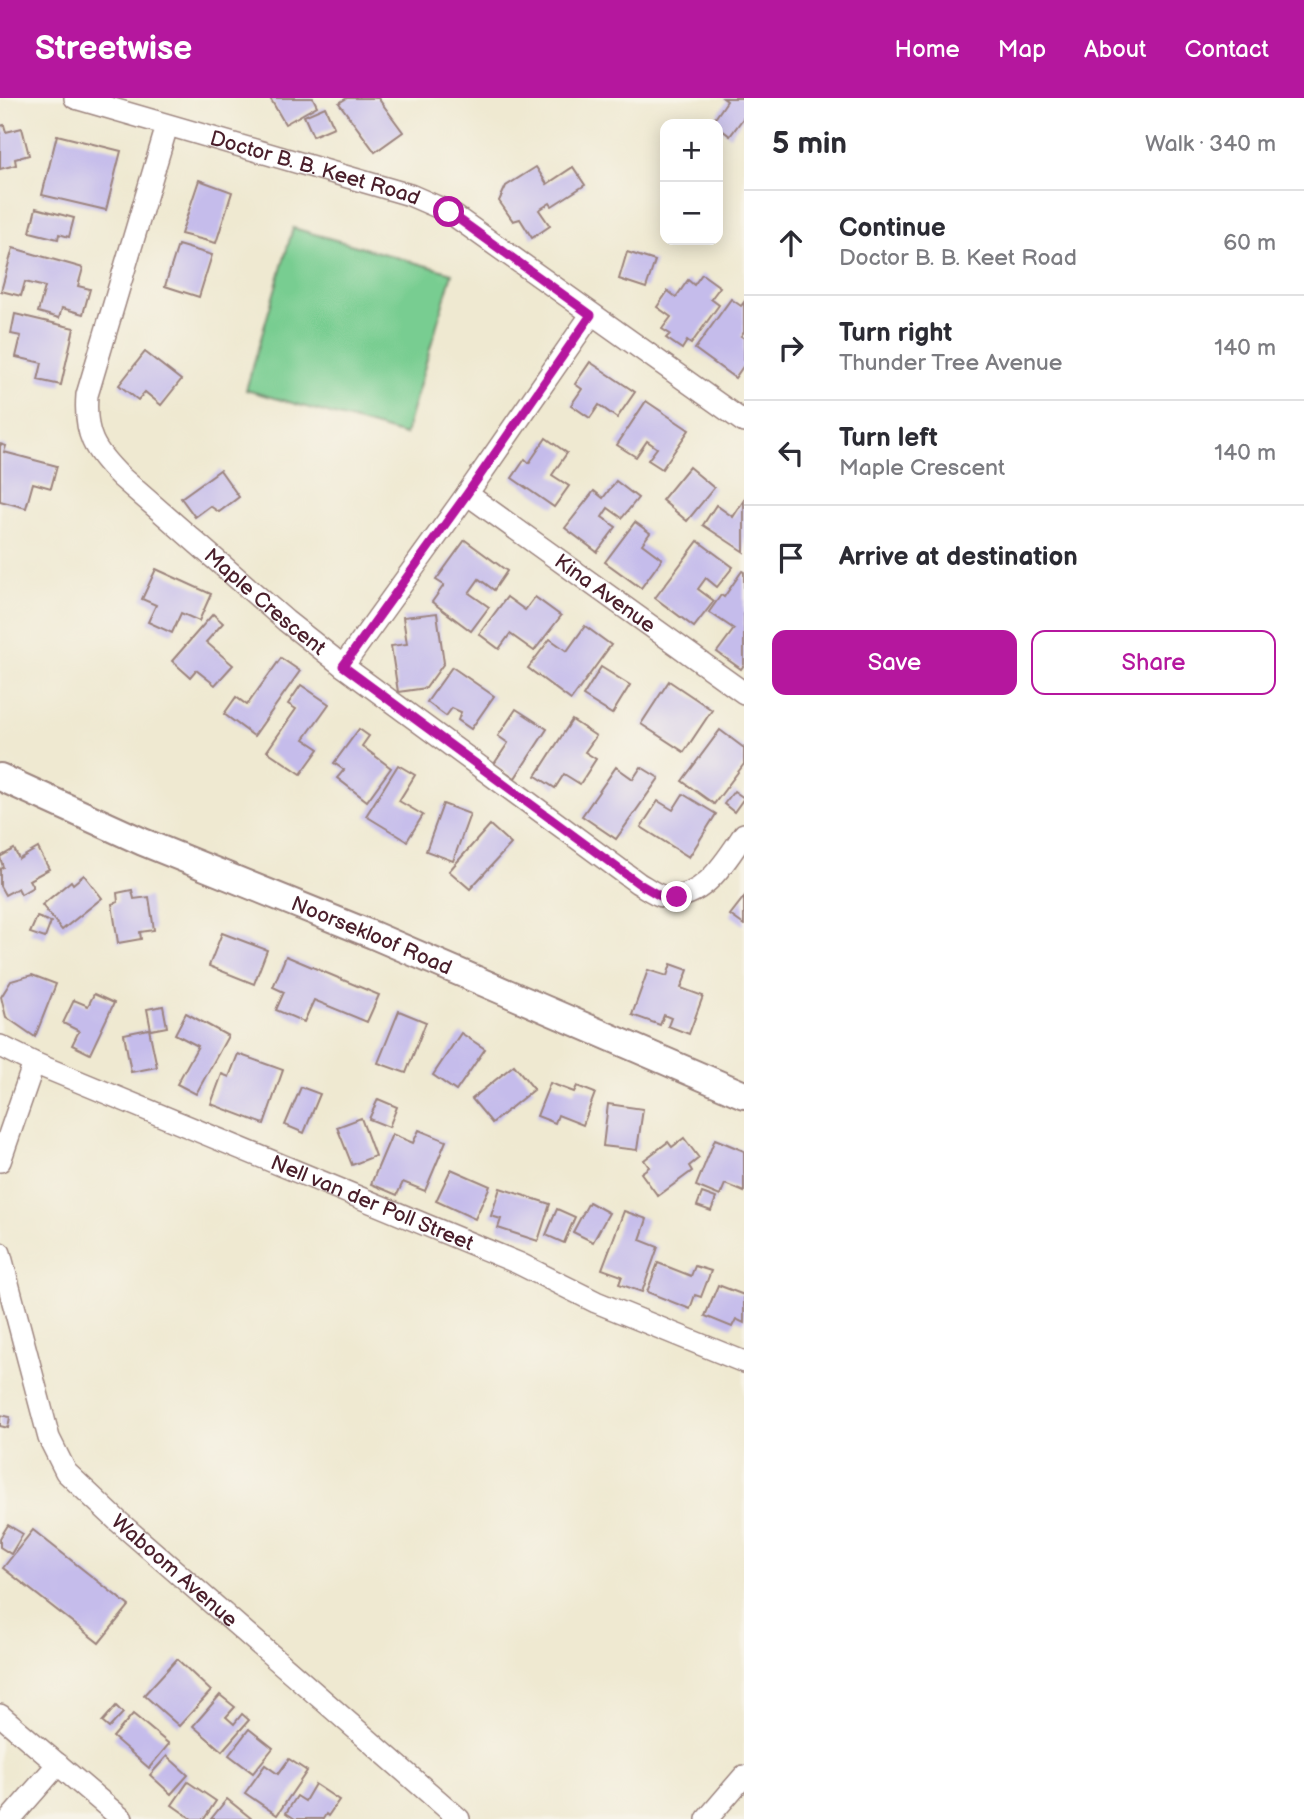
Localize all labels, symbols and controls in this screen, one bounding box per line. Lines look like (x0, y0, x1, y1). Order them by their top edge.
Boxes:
text: Streetwise (35, 29, 192, 69)
text: Home (895, 35, 960, 64)
text: Map (998, 35, 1046, 64)
text: About (1084, 35, 1146, 64)
text: Contact (1184, 35, 1269, 64)
map controls (660, 119, 723, 245)
button: + (660, 119, 723, 182)
street label: Doctor B. B. Keet Road (207, 126, 424, 211)
text: 5 min (772, 126, 847, 162)
text: Walk · 340 m (1145, 130, 1276, 158)
button: − (660, 182, 723, 245)
route start (433, 196, 464, 227)
text: Continue (839, 213, 946, 244)
icon: ahead (772, 224, 810, 262)
text: 60 m (1223, 229, 1276, 257)
text: Doctor B. B. Keet Road (839, 244, 1077, 272)
text: Turn right (839, 318, 952, 349)
icon: right (772, 329, 810, 367)
text: 140 m (1214, 334, 1276, 362)
text: Thunder Tree Avenue (839, 349, 1062, 377)
text: Turn left (839, 423, 938, 454)
icon: left (772, 434, 810, 472)
text: 140 m (1214, 439, 1276, 467)
text: Maple Crescent (839, 454, 1005, 482)
icon: arrive (772, 539, 810, 577)
text: Arrive at destination (839, 542, 1078, 573)
street label: Maple Crescent (199, 543, 331, 661)
street label: Kina Avenue (549, 549, 660, 638)
button: Save (772, 630, 1017, 695)
button: Share (1031, 630, 1276, 695)
route end (661, 881, 692, 912)
street label: Noorsekloof Road (287, 891, 456, 980)
street label: Nell van der Poll Street (267, 1150, 478, 1256)
street label: Waboom Avenue (106, 1509, 242, 1633)

